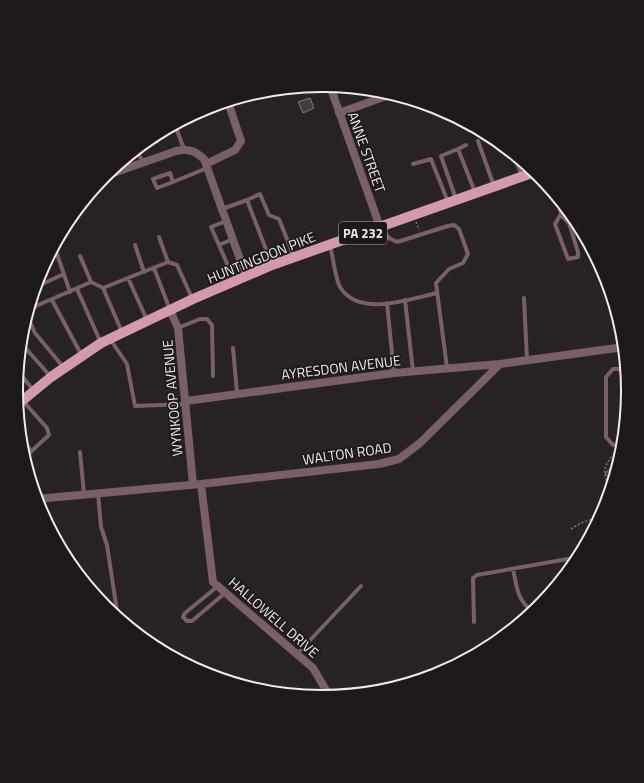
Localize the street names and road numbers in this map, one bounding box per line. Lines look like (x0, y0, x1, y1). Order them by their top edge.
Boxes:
street label: ANNE STREET (343, 109, 392, 196)
road number: PA 232 (339, 222, 387, 244)
street label: HUNTINGDON PIKE (204, 226, 319, 288)
street label: WYNKOOP AVENUE (156, 339, 188, 457)
street label: AYRESDON AVENUE (280, 349, 402, 385)
street label: WALTON ROAD (301, 436, 393, 470)
street label: HALLOWELL DRIVE (224, 572, 324, 662)

